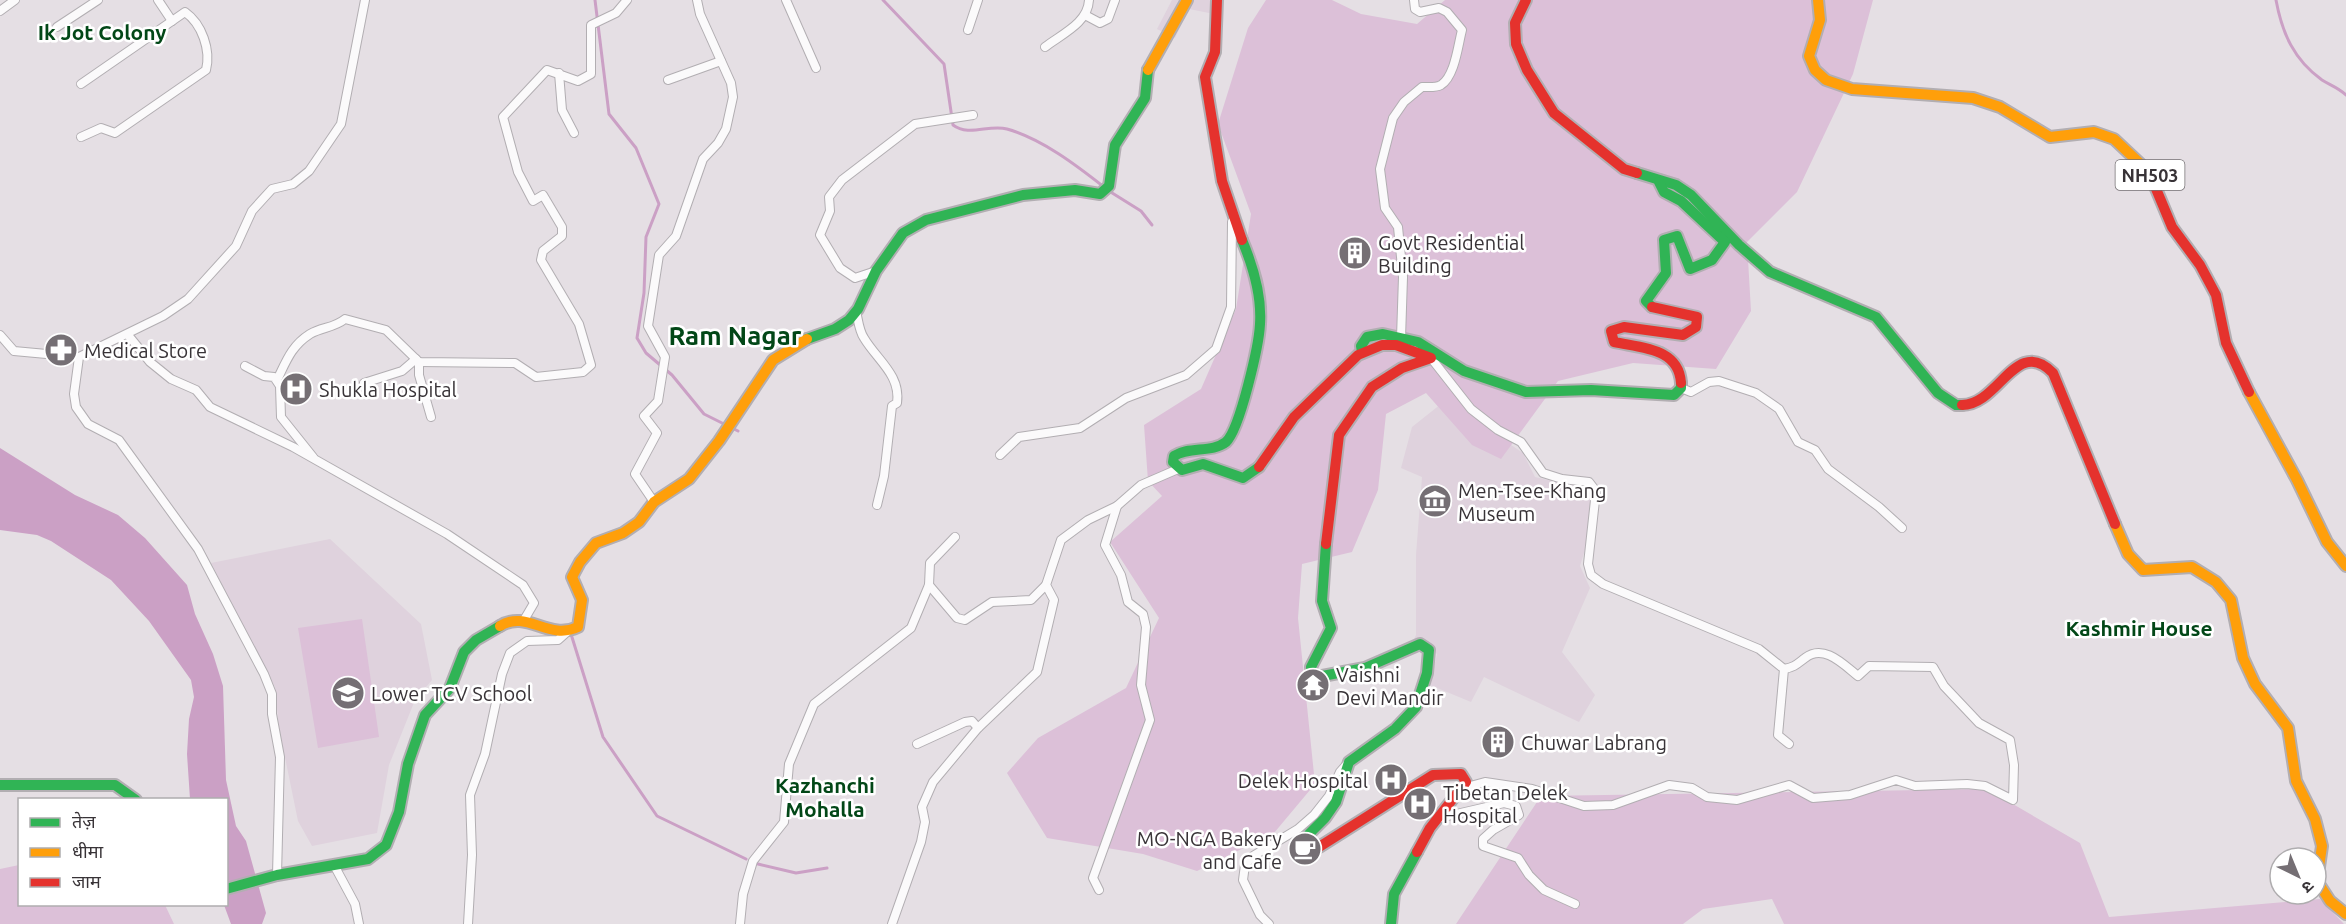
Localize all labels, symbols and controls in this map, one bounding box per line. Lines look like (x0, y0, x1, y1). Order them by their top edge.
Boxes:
district label: Ik Jot Colony (38, 20, 166, 44)
road number: NH503 (2116, 160, 2184, 190)
place label: Govt Residential Building (1378, 231, 1525, 277)
building icon: Govt Residential Building (1337, 235, 1373, 271)
district label: Ram Nagar (669, 321, 802, 350)
pharmacy icon: Medical Store (43, 332, 79, 368)
place label: Medical Store (84, 339, 207, 362)
hospital icon: Shukla Hospital (278, 371, 314, 407)
place label: Shukla Hospital (319, 378, 457, 401)
place label: Men-Tsee-Khang Museum (1458, 479, 1607, 525)
museum icon: Men-Tsee-Khang Museum (1417, 483, 1453, 519)
district label: Kashmir House (2065, 616, 2213, 640)
place label: Vaishni Devi Mandir (1336, 663, 1444, 709)
temple icon: Vaishni Devi Mandir (1295, 667, 1331, 703)
school or university icon: Lower TCV School (330, 675, 366, 711)
place label: Lower TCV School (371, 682, 532, 705)
building icon: Chuwar Labrang (1480, 724, 1516, 760)
place label: Chuwar Labrang (1521, 731, 1667, 754)
hospital icon: Delek Hospital (1373, 762, 1409, 798)
place label: Delek Hospital (1238, 769, 1368, 792)
district label: Kazhanchi Mohalla (775, 773, 875, 821)
place label: Tibetan Delek Hospital (1443, 781, 1568, 827)
hospital icon: Tibetan Delek Hospital (1402, 786, 1438, 822)
legend (18, 798, 228, 906)
text: तेज़ (72, 811, 96, 831)
place label: MO-NGA Bakery and Cafe (1137, 827, 1282, 873)
cafe icon: MO-NGA Bakery and Cafe (1287, 831, 1323, 867)
text: धीमा (72, 841, 103, 861)
north arrow (2268, 846, 2328, 906)
text: जाम (72, 871, 102, 891)
text: उ (2298, 877, 2318, 897)

